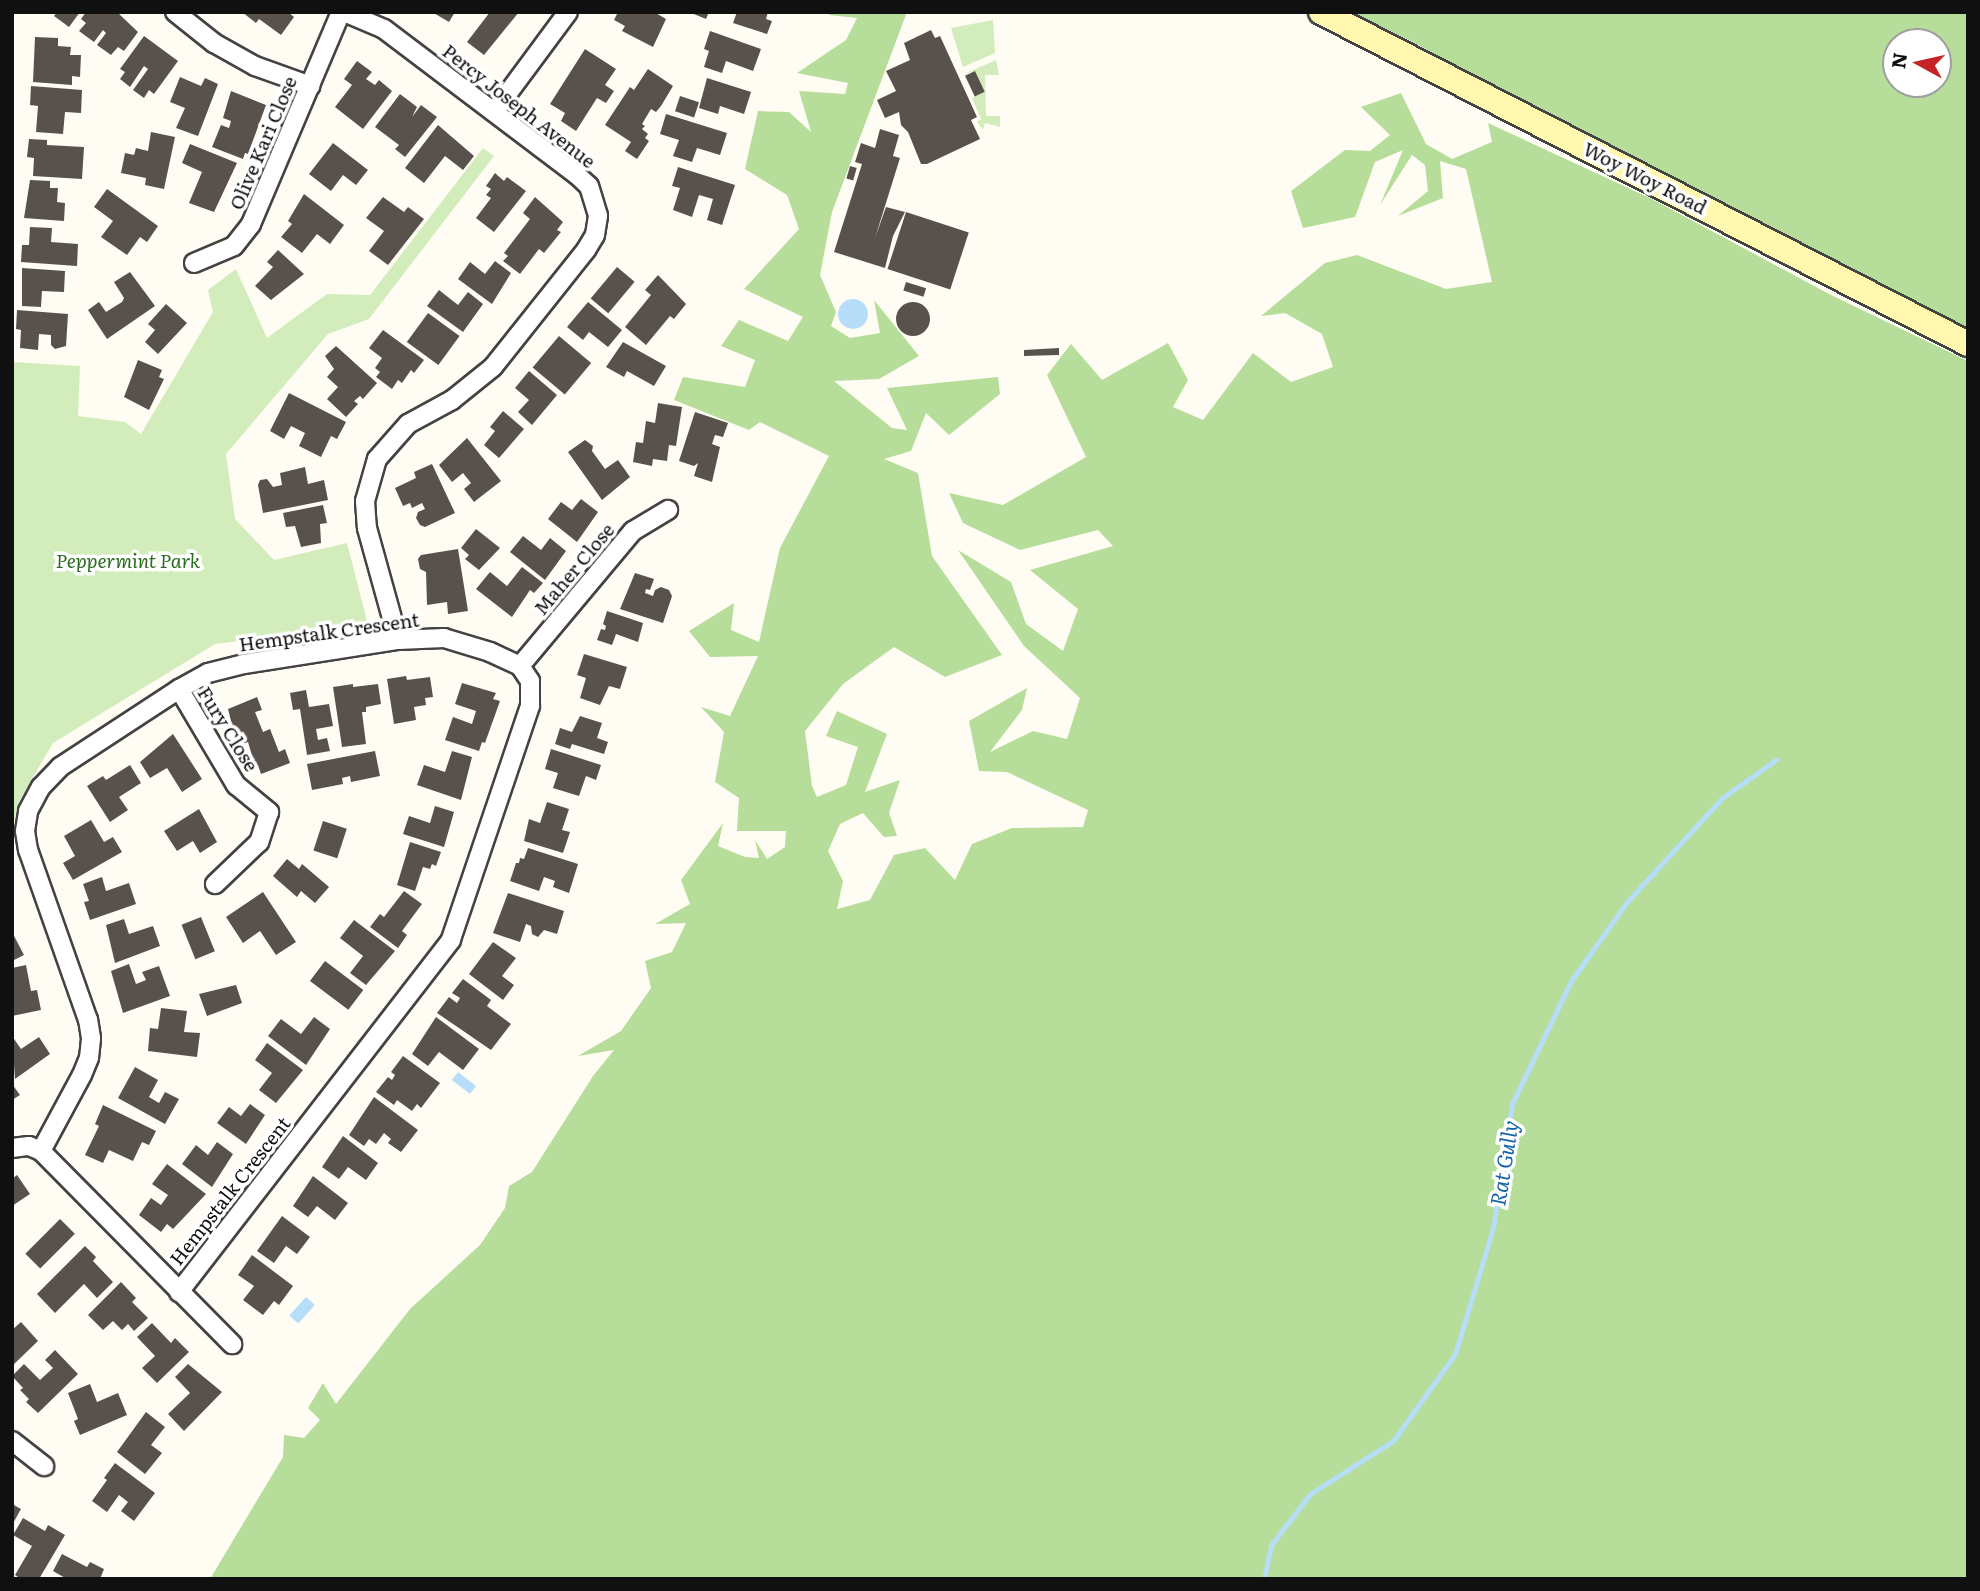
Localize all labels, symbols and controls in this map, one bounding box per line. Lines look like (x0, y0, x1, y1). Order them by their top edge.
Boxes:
north arrow (1882, 28, 1952, 98)
street label: Percy Joseph Avenue (438, 39, 600, 173)
text: N (1883, 51, 1913, 70)
street label: Olive Kari Close (225, 73, 301, 213)
street label: Woy Woy Road (1580, 137, 1710, 219)
street label: Maher Close (529, 519, 619, 619)
park label: Peppermint Park (56, 550, 200, 572)
street label: Hempstalk Crescent (237, 608, 421, 656)
street label: Fury Close (193, 682, 263, 776)
street label: Hempstalk Crescent (165, 1112, 295, 1270)
water label: Rat Gully (1484, 1118, 1522, 1208)

